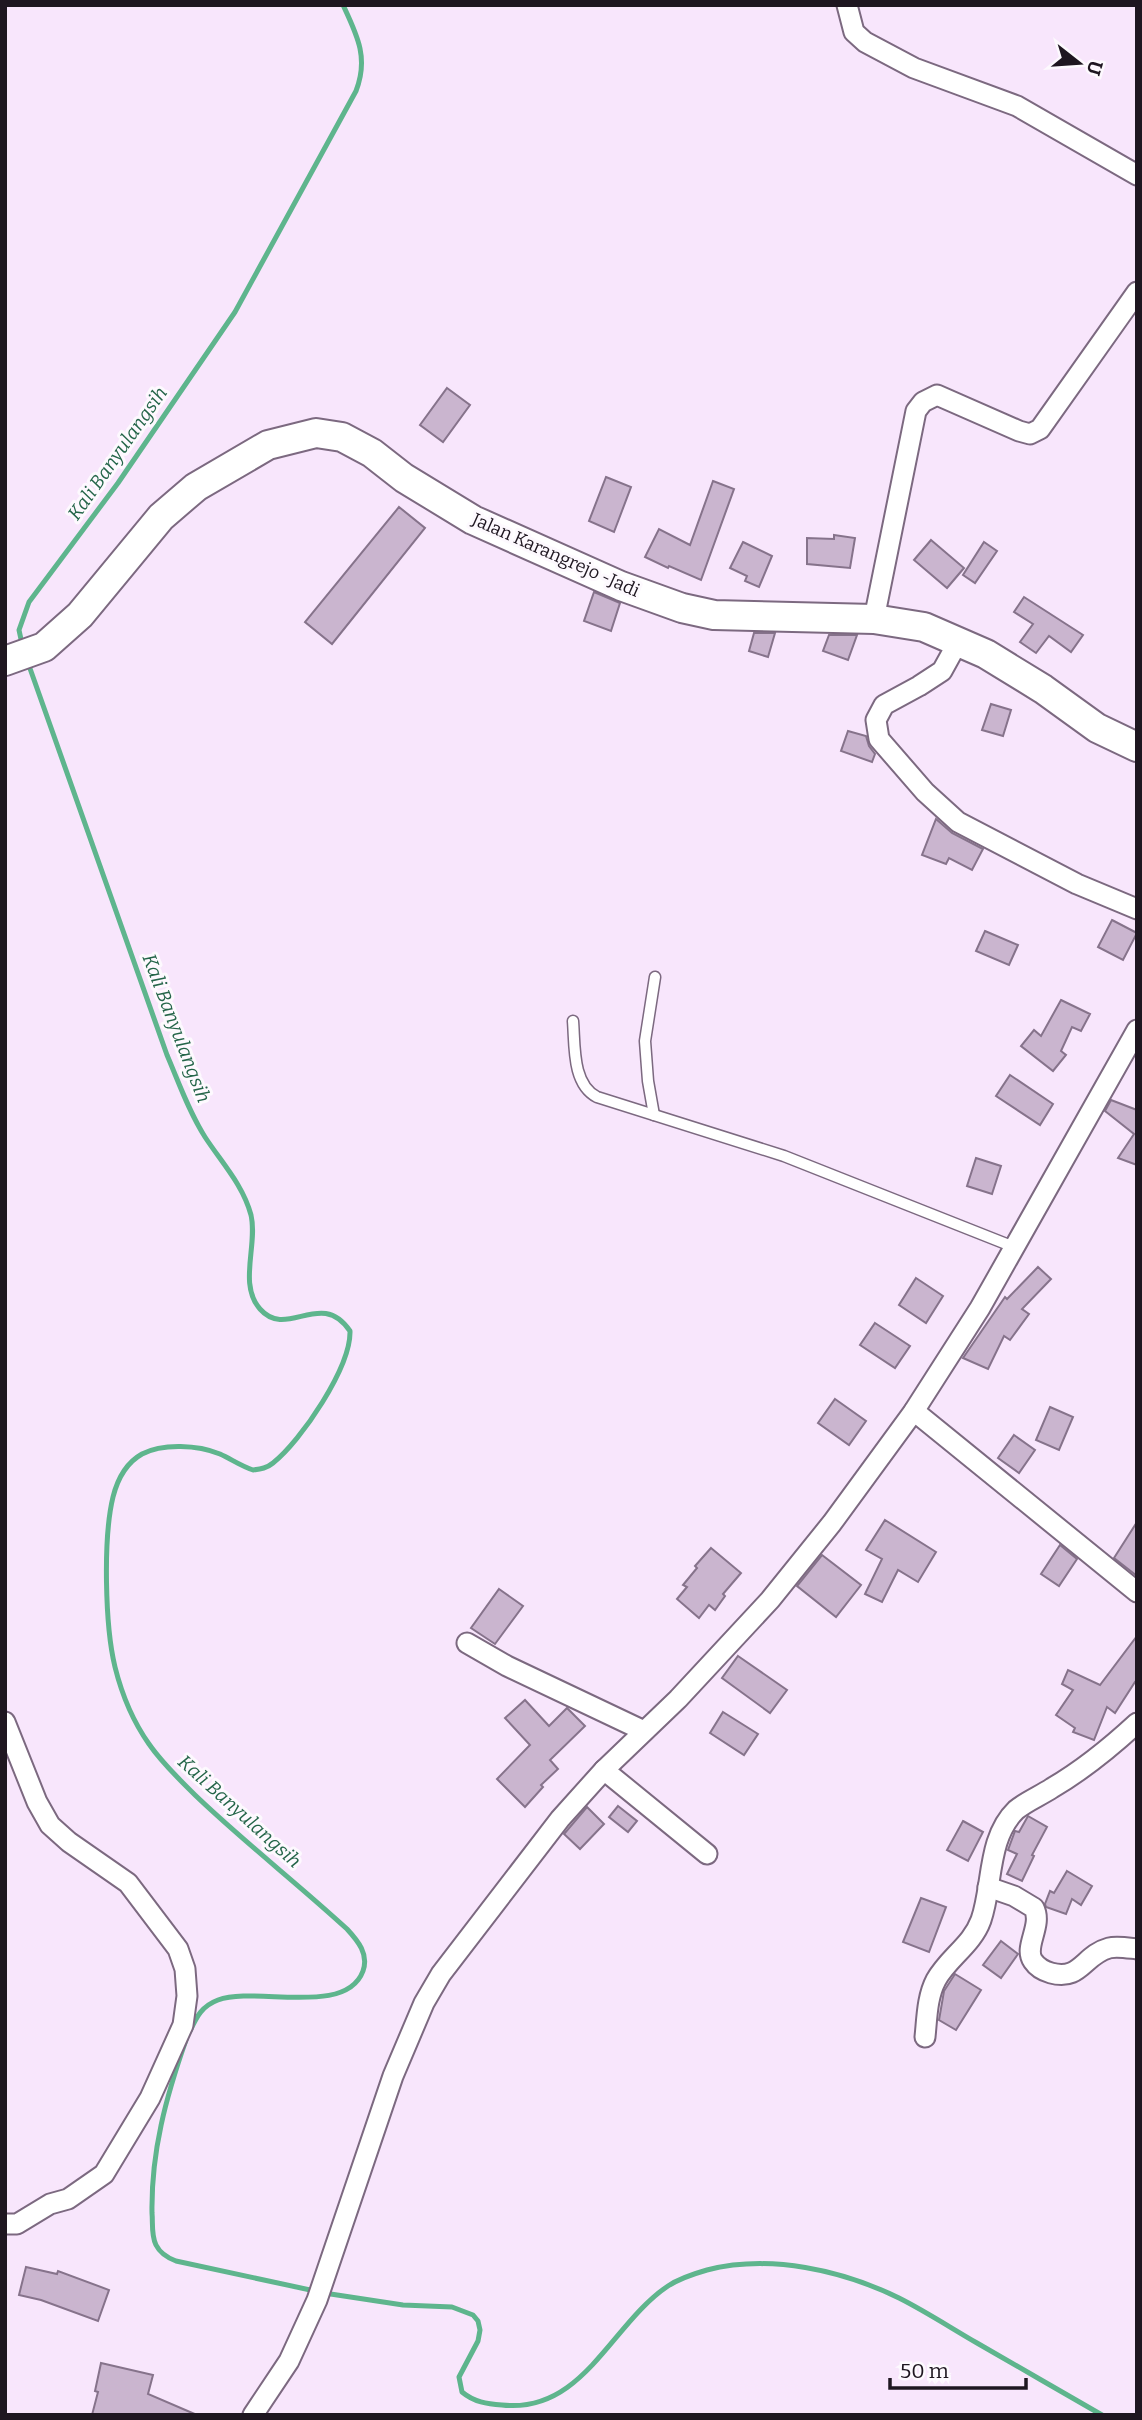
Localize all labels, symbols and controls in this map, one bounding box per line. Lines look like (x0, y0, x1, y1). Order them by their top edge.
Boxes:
north arrow (1044, 28, 1114, 98)
text: U (1082, 58, 1108, 78)
water label: Kali Banyulangsih (63, 382, 172, 524)
street label: Jalan Karangrejo -Jadi (468, 508, 643, 602)
water label: Kali Banyulangsih (138, 951, 215, 1106)
water label: Kali Banyulangsih (173, 1750, 306, 1873)
scale bar (890, 2346, 1026, 2390)
text: 50 m (900, 2358, 949, 2384)

